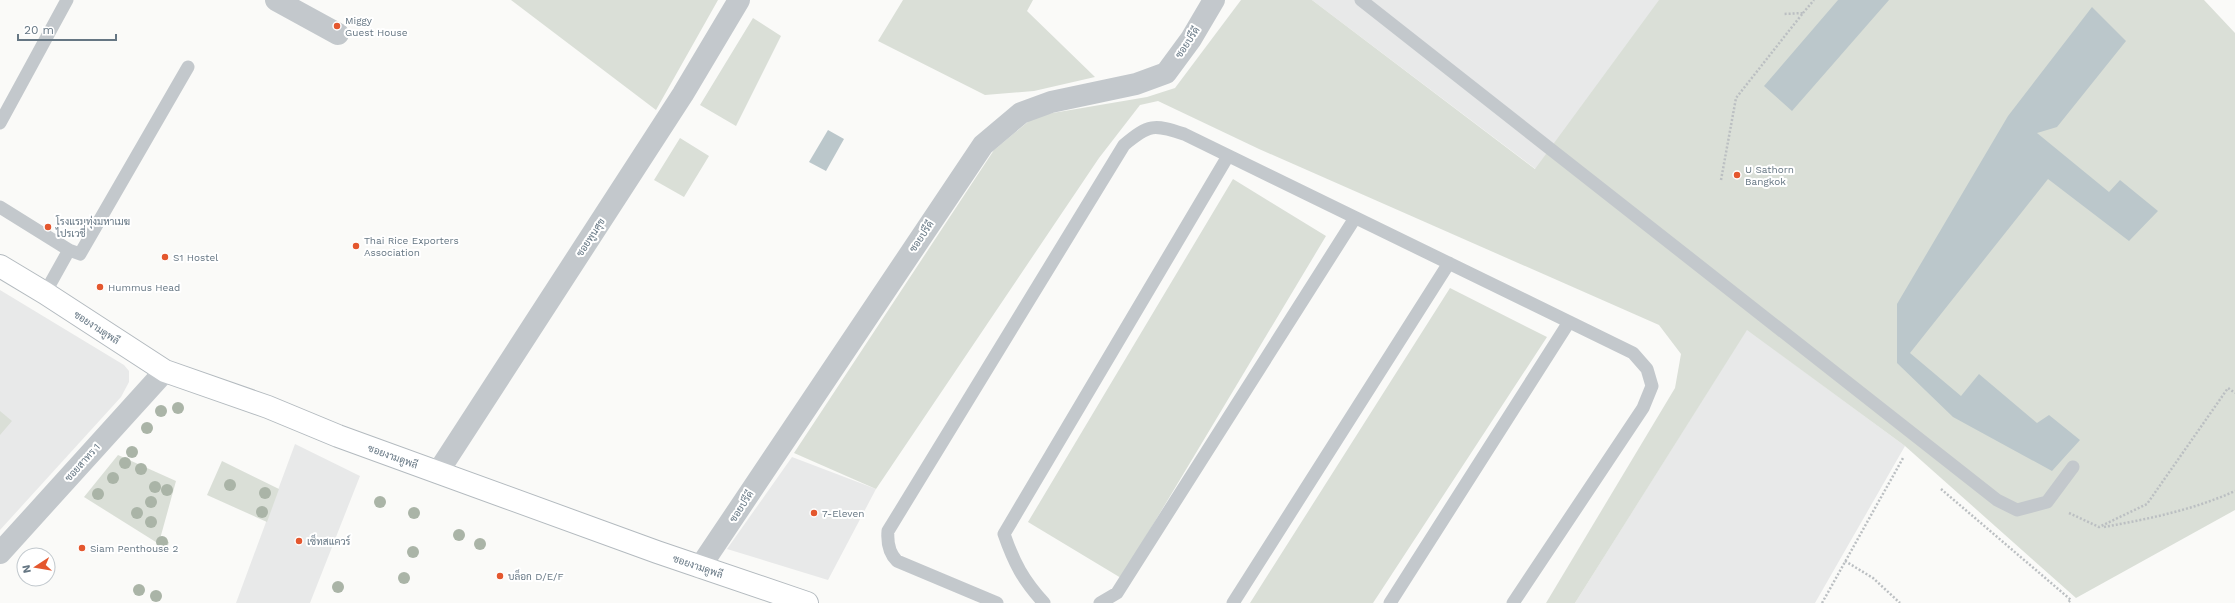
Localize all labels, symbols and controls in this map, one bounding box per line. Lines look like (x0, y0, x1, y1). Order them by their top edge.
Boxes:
place label: Miggy Guest House (345, 15, 408, 38)
scale bar (18, 16, 116, 42)
marker: Miggy Guest House (332, 21, 342, 31)
text: 20 m (24, 23, 54, 37)
street label: ซอยปรีดี (1172, 24, 1202, 60)
place label: U Sathorn Bangkok (1745, 164, 1794, 187)
marker: U Sathorn Bangkok (1732, 170, 1742, 180)
place label: โรงแรมทุ่งมหาเมฆ ไปรเวชี่ (55, 215, 130, 239)
street label: ซอยพูนศุข (574, 216, 609, 260)
street label: ซอยปรีดี (906, 218, 936, 254)
marker: โรงแรมทุ่งมหาเมฆ ไปรเวชี่ (43, 222, 53, 232)
place label: Thai Rice Exporters Association (364, 235, 459, 258)
marker: Thai Rice Exporters Association (351, 241, 361, 251)
marker: S1 Hostel (160, 252, 170, 262)
place label: S1 Hostel (173, 252, 218, 263)
marker: Hummus Head (95, 282, 105, 292)
place label: Hummus Head (108, 282, 180, 293)
street label: ซอยงามดูพลี (71, 308, 122, 348)
street label: ซอยสาทร 1 (63, 441, 102, 483)
street label: ซอยงามดูพลี (366, 441, 420, 473)
street label: ซอยปรีดี (726, 488, 756, 524)
marker: 7-Eleven (809, 508, 819, 518)
place label: 7-Eleven (822, 508, 864, 519)
place label: เซ็ทสแควร์ (307, 534, 351, 547)
marker: เซ็ทสแควร์ (294, 536, 304, 546)
marker: Siam Penthouse 2 (77, 543, 87, 553)
place label: Siam Penthouse 2 (90, 543, 179, 554)
north arrow (16, 547, 56, 587)
street label: ซอยงามดูพลี (671, 552, 725, 582)
text: N (20, 564, 34, 574)
place label: บล็อก D/E/F (508, 569, 564, 582)
marker: บล็อก D/E/F (495, 571, 505, 581)

